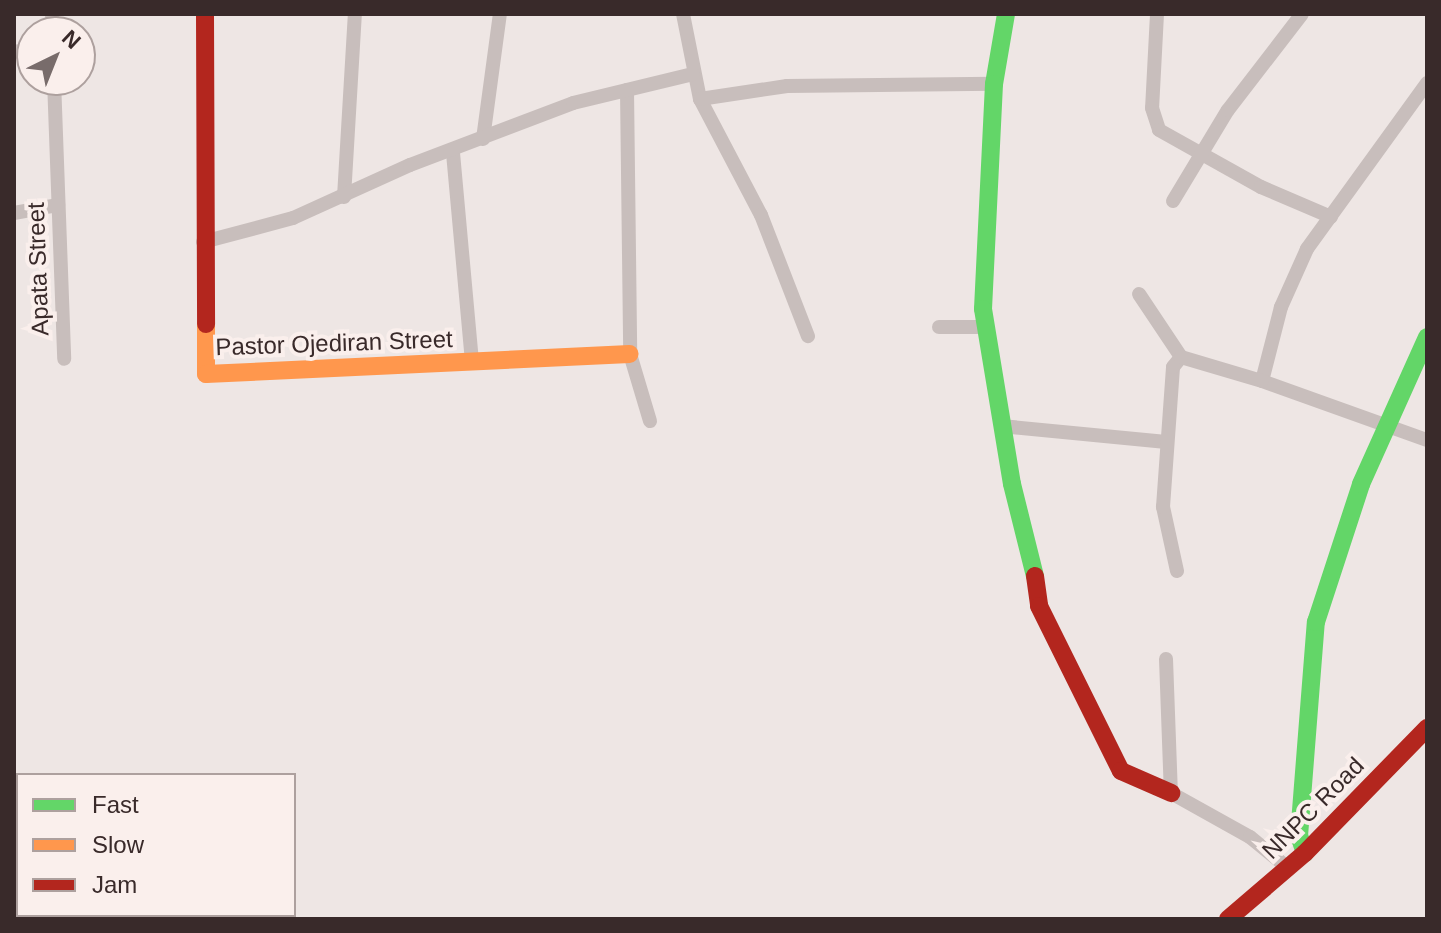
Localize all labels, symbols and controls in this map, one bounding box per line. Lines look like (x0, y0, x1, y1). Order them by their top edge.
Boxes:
north arrow (16, 16, 96, 96)
text: N (57, 25, 86, 54)
street label: Apata Street (21, 202, 55, 336)
street label: Pastor Ojediran Street (215, 324, 453, 362)
street label: NNPC Road (1256, 751, 1370, 865)
legend (16, 773, 296, 917)
text: Fast (92, 791, 139, 818)
text: Slow (92, 831, 144, 858)
text: Jam (92, 871, 137, 898)

